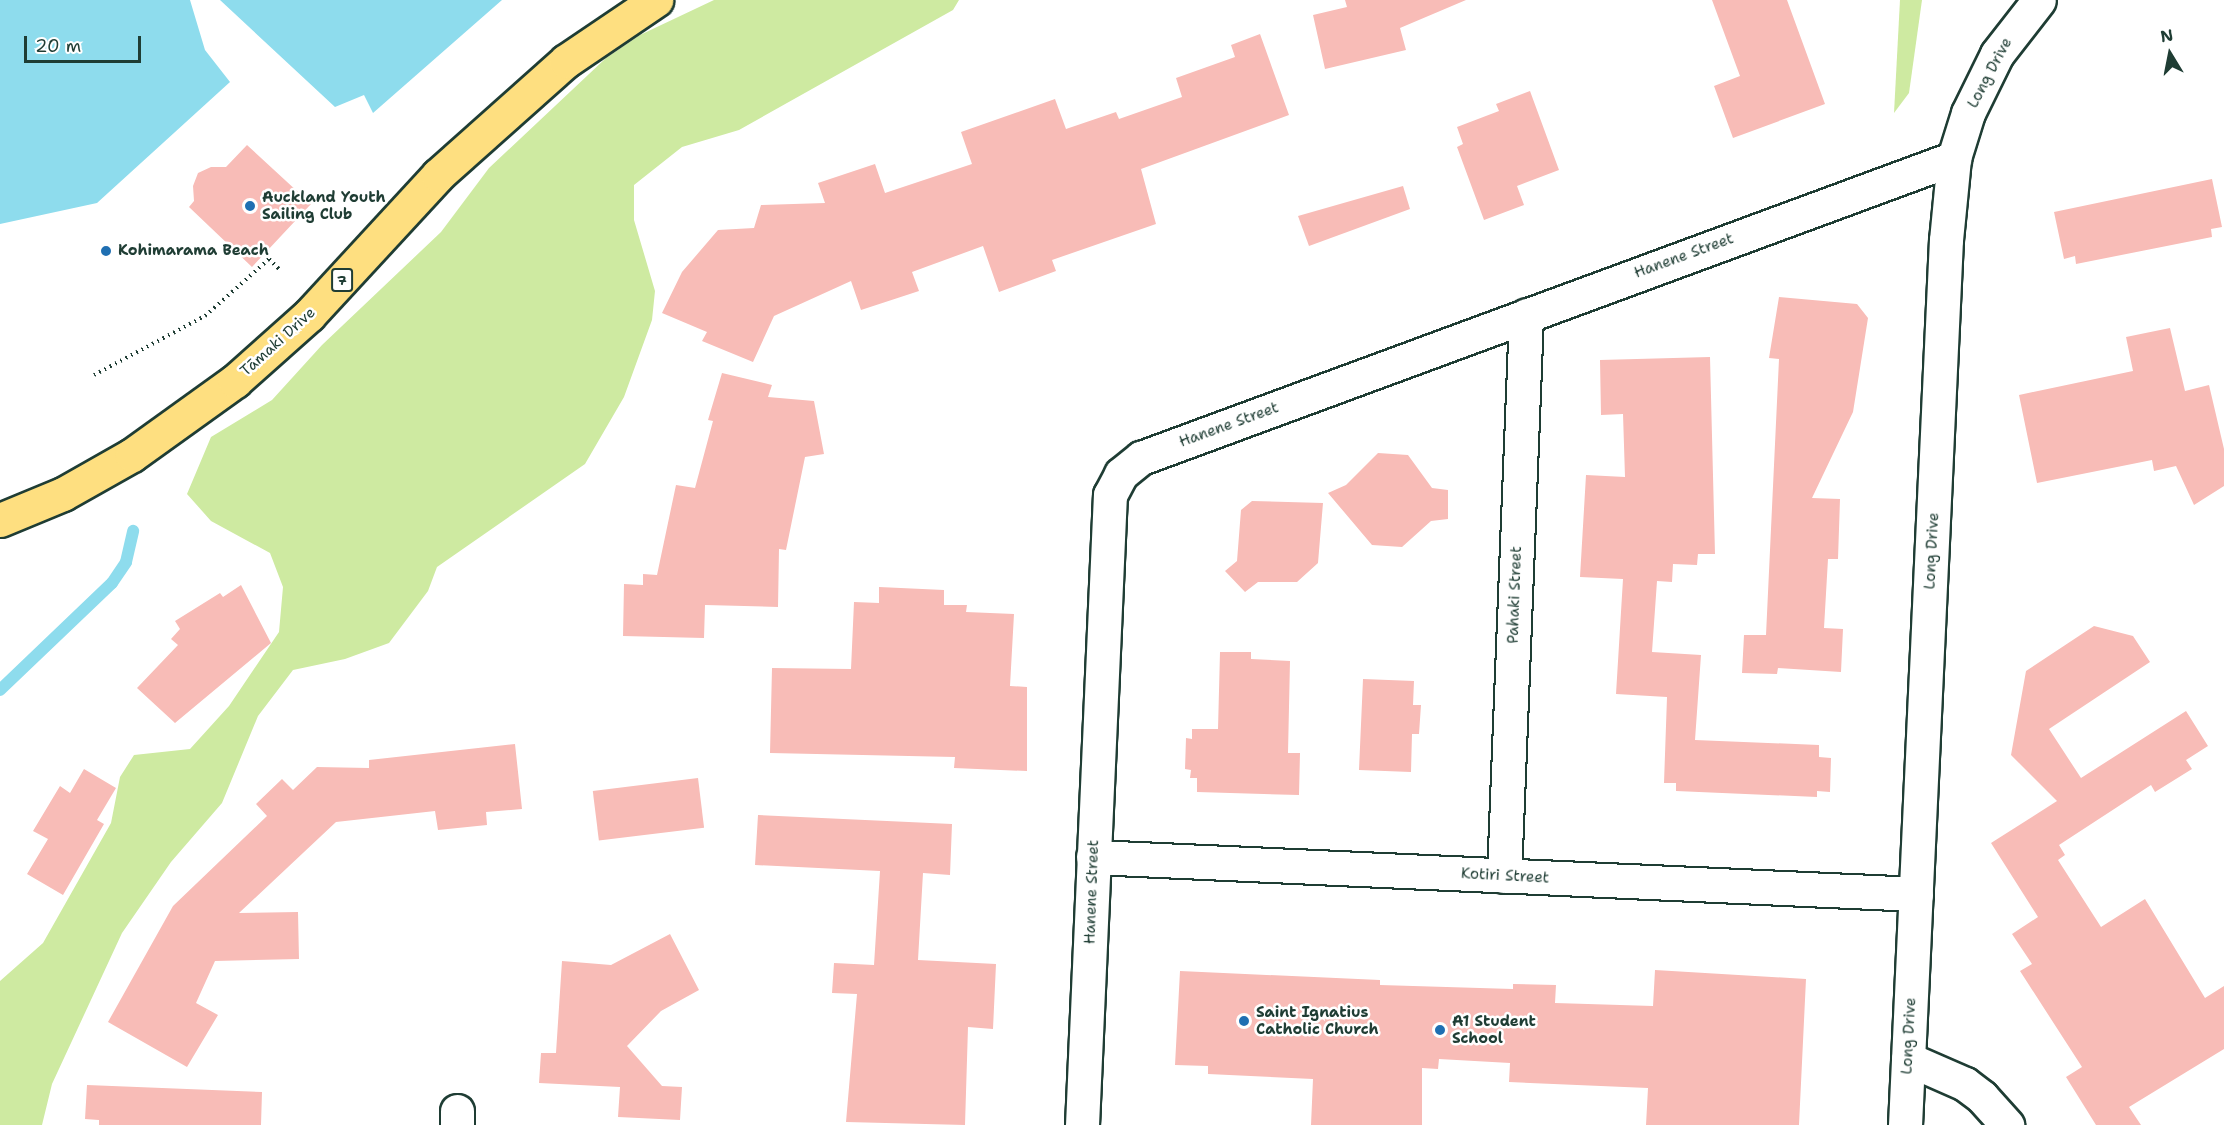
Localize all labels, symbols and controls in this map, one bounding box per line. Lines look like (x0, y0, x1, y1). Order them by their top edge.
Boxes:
scale bar (27, 24, 144, 62)
north arrow (2140, 24, 2200, 84)
text: N (2159, 24, 2175, 47)
text: 20 m (35, 34, 81, 58)
street label: Long Drive (1964, 35, 2016, 111)
place label: Auckland Youth Sailing Club (262, 188, 386, 223)
marker: Auckland Youth Sailing Club (243, 199, 257, 213)
street label: Hanene Street (1632, 230, 1736, 282)
place label: Kohimarama Beach (118, 242, 269, 260)
marker: Kohimarama Beach (99, 244, 113, 258)
road number: 7 (330, 269, 354, 291)
street label: Tāmaki Drive (237, 304, 319, 380)
street label: Hanene Street (1177, 399, 1281, 451)
street label: Long Drive (1921, 512, 1943, 590)
street label: Pahaki Street (1504, 546, 1526, 644)
street label: Hanene Street (1081, 840, 1103, 944)
street label: Kotiri Street (1460, 865, 1550, 887)
street label: Long Drive (1898, 997, 1920, 1075)
place label: Saint Ignatius Catholic Church (1256, 1003, 1379, 1038)
place label: A1 Student School (1452, 1012, 1536, 1047)
marker: Saint Ignatius Catholic Church (1237, 1014, 1251, 1028)
marker: A1 Student School (1433, 1023, 1447, 1037)

